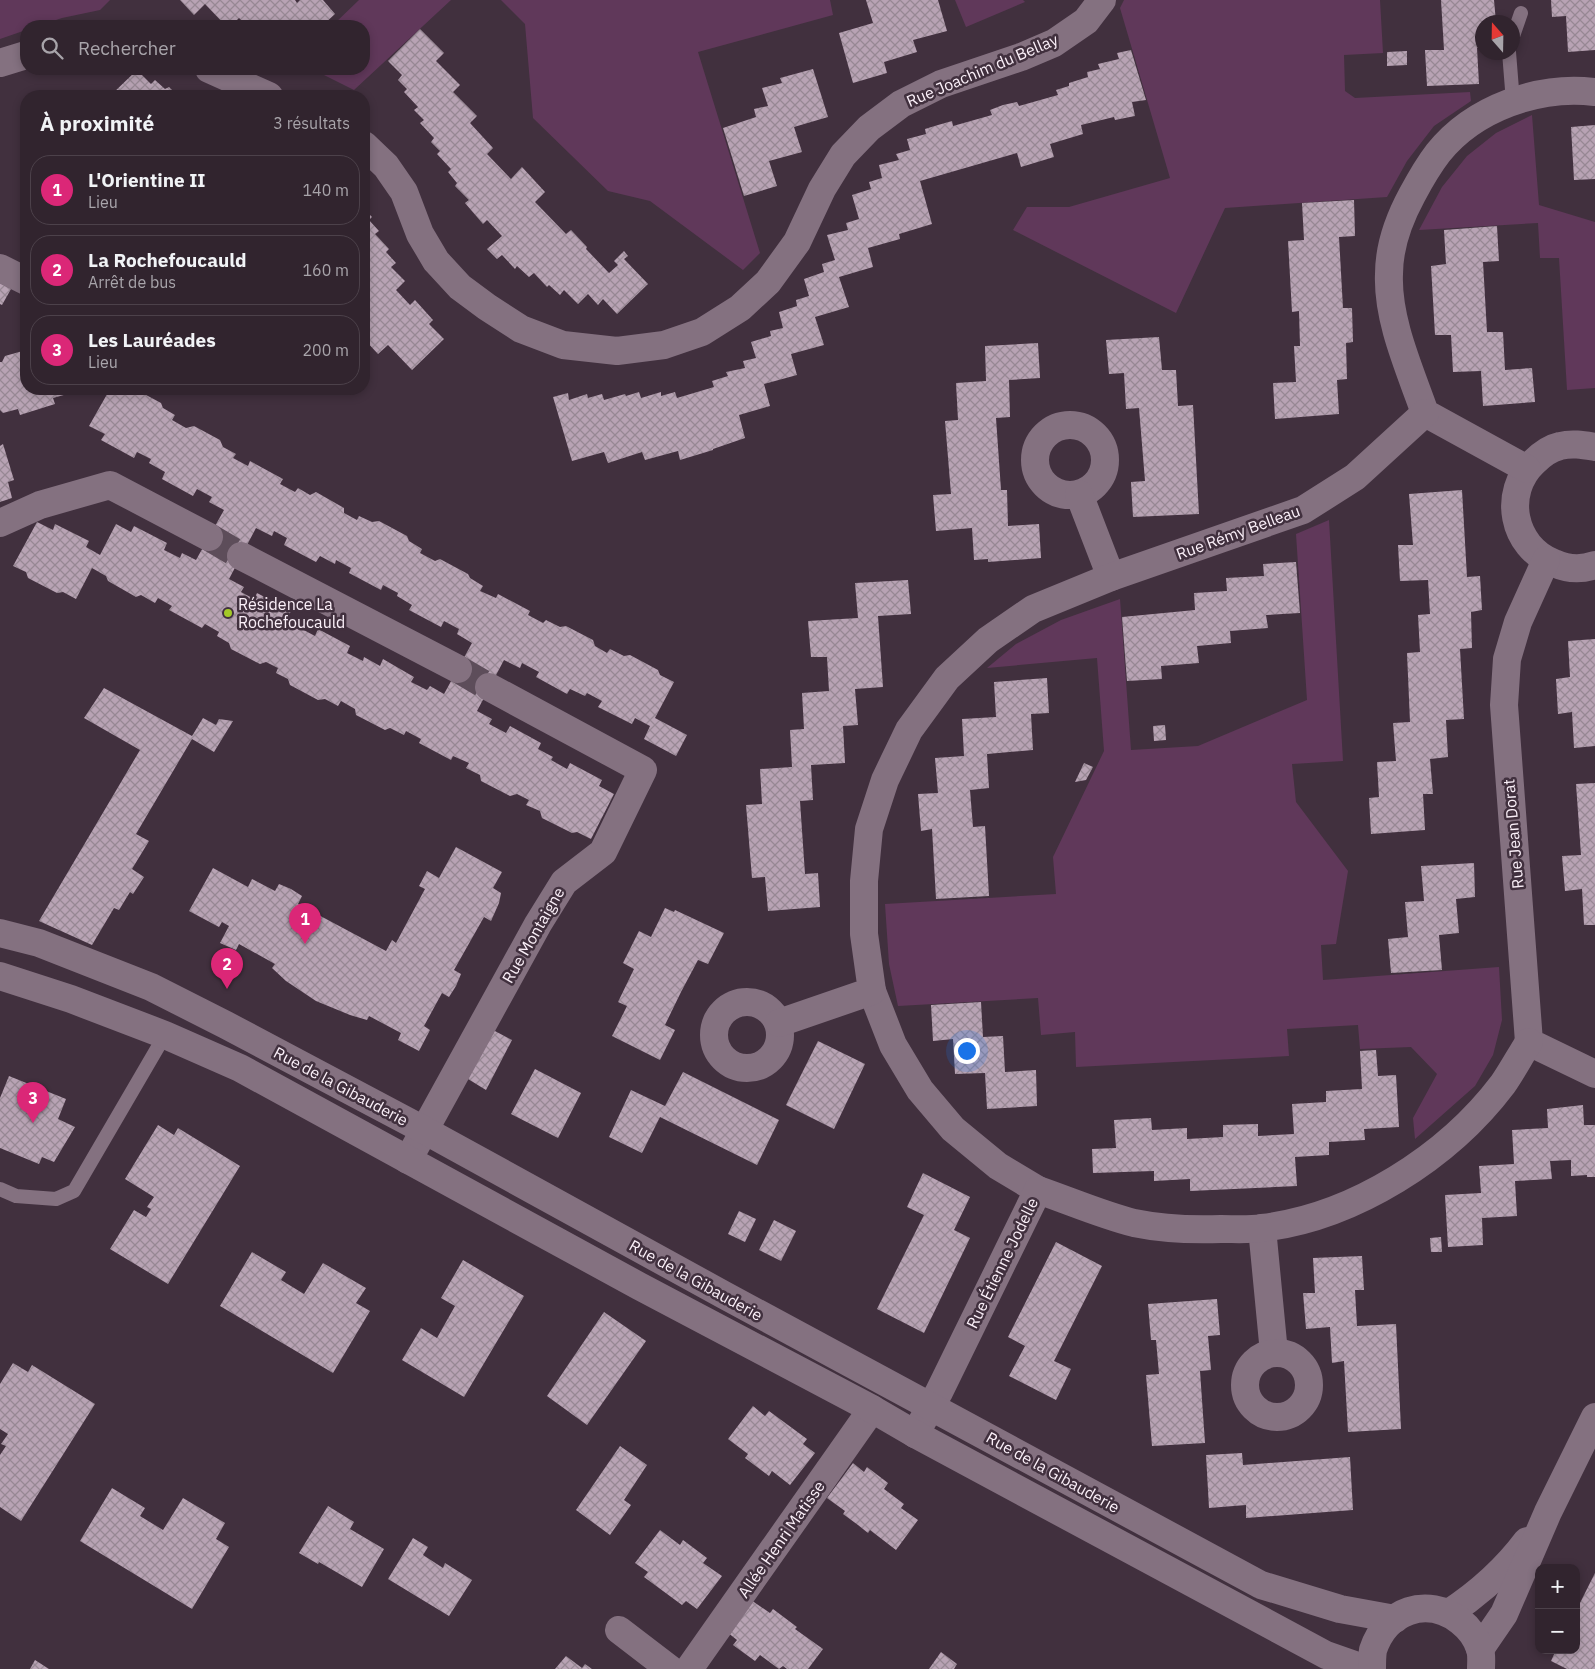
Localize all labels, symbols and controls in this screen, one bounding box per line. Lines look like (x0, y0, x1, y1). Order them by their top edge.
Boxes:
north arrow (1475, 15, 1520, 60)
search box (20, 20, 370, 75)
street label: Rue Joachim du Bellay (903, 29, 1061, 111)
icon: search (38, 34, 66, 62)
text: Rechercher (78, 36, 176, 60)
text: À proximité (40, 109, 154, 137)
text: 3 résultats (273, 113, 350, 133)
text: L'Orientine II (88, 168, 206, 192)
text: 1 (52, 180, 62, 200)
text: 140 m (302, 180, 349, 200)
text: Lieu (88, 192, 118, 212)
text: La Rochefoucauld (88, 248, 247, 272)
text: 2 (52, 260, 62, 280)
text: 160 m (302, 260, 349, 280)
text: Arrêt de bus (88, 272, 176, 292)
text: Les Lauréades (88, 328, 216, 352)
text: 3 (52, 340, 62, 360)
text: 200 m (302, 340, 349, 360)
text: Lieu (88, 352, 118, 372)
street label: Rue Rémy Belleau (1173, 500, 1303, 564)
place label: Résidence La Rochefoucauld (238, 594, 345, 632)
marker: Résidence La Rochefoucauld (222, 607, 234, 619)
street label: Rue Jean Dorat (1498, 778, 1528, 890)
street label: Rue Montaigne (497, 883, 569, 987)
pin: 1 (289, 903, 321, 944)
pin: 2 (211, 948, 243, 989)
your location (954, 1038, 980, 1064)
street label: Rue de la Gibauderie (270, 1042, 412, 1130)
pin: 3 (17, 1082, 49, 1123)
street label: Rue Étienne Jodelle (961, 1194, 1042, 1332)
street label: Rue de la Gibauderie (626, 1235, 766, 1325)
street label: Rue de la Gibauderie (983, 1427, 1123, 1517)
street label: Allée Henri Matisse (733, 1476, 829, 1601)
map controls (1535, 1564, 1580, 1654)
button: + (1535, 1564, 1580, 1609)
button: − (1535, 1609, 1580, 1654)

